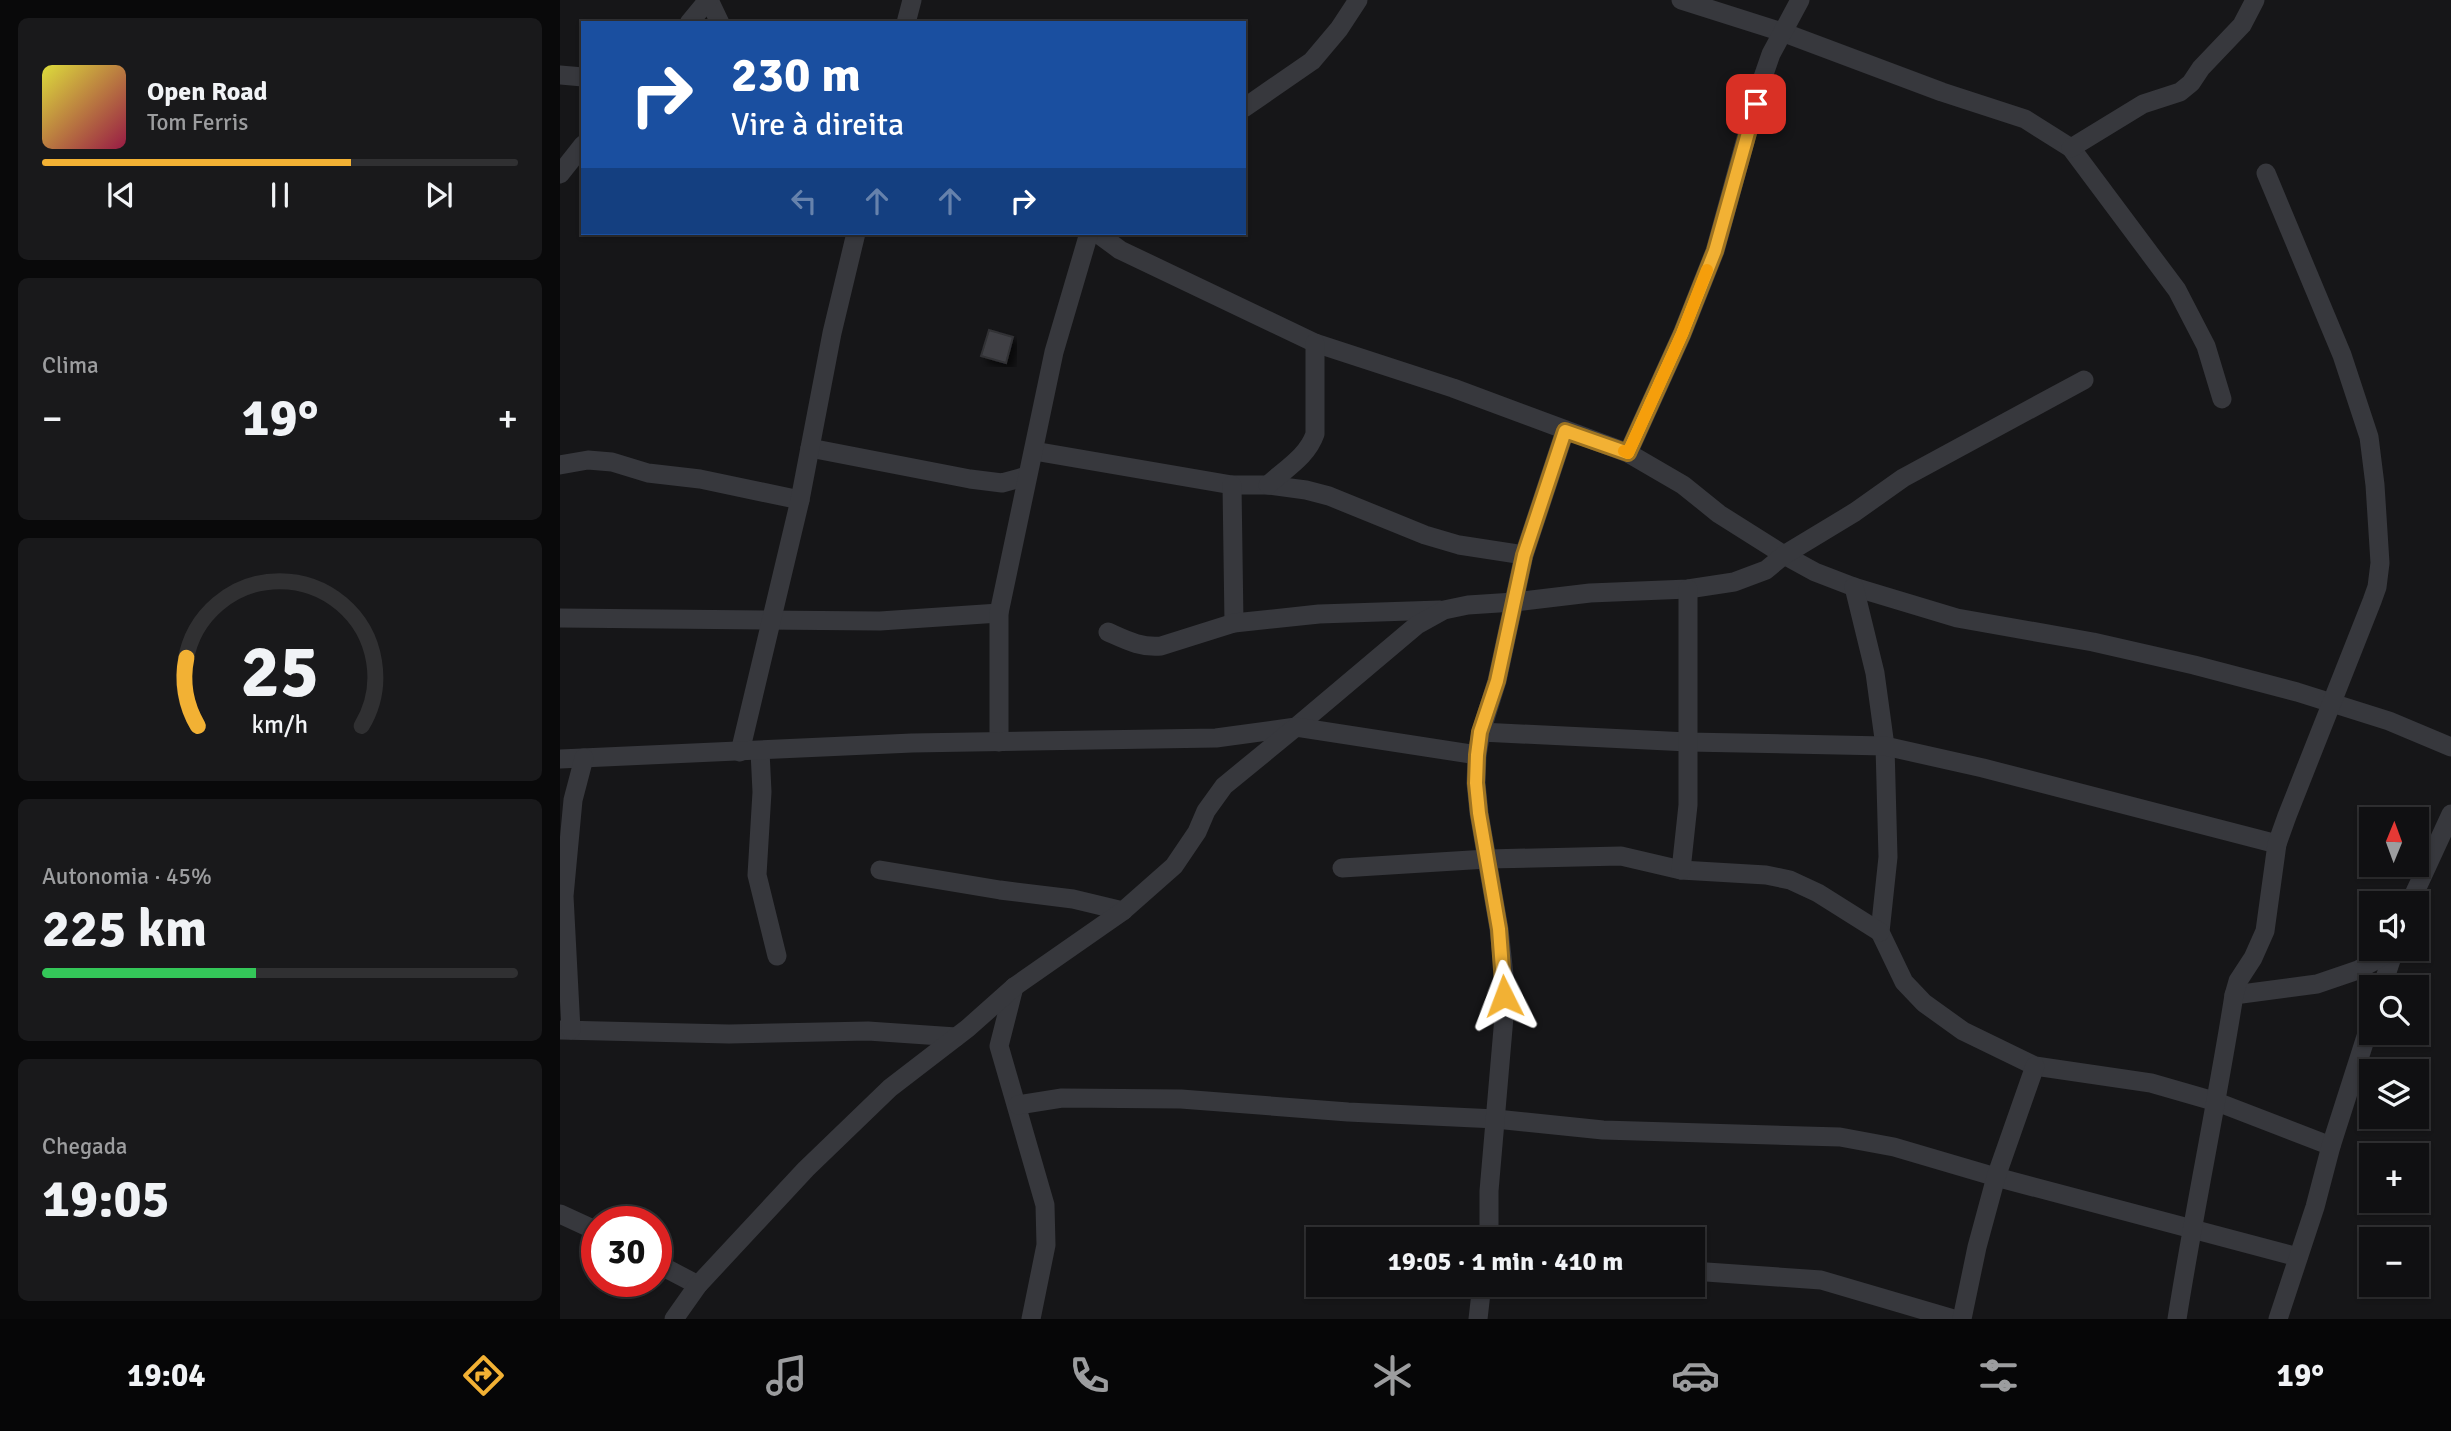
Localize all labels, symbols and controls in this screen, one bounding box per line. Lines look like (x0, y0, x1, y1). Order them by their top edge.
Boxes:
text: 230 m (731, 45, 861, 105)
icon: right (616, 49, 707, 140)
pin (1726, 74, 1786, 134)
text: Open Road (147, 76, 268, 108)
icon: arrive (1737, 85, 1775, 123)
text: Vire à direita (731, 105, 904, 144)
text: Tom Ferris (147, 108, 248, 137)
icon: previous (102, 176, 140, 214)
icon: pause (261, 176, 299, 214)
icon: next (420, 176, 458, 214)
icon: left (785, 182, 823, 220)
icon: ahead (858, 182, 896, 220)
icon: ahead (931, 182, 969, 220)
icon: right (1004, 182, 1042, 220)
text: Clima (42, 351, 99, 380)
text: 19° (242, 386, 318, 450)
text: − (42, 395, 63, 442)
text: + (497, 395, 518, 442)
text: 25 (241, 628, 319, 717)
text: km/h (252, 708, 308, 739)
north arrow (2359, 807, 2429, 877)
map controls (2359, 807, 2429, 1297)
text: Autonomia · 45% (42, 862, 212, 891)
button: sound (2359, 891, 2429, 961)
text: 225 km (42, 897, 207, 961)
position arrow (1467, 959, 1541, 1033)
button: search (2359, 975, 2429, 1045)
button: layers (2359, 1059, 2429, 1129)
text: Chegada (42, 1132, 127, 1161)
button: + (2359, 1143, 2429, 1213)
text: 19:05 (42, 1167, 170, 1231)
speed limit sign: 30 (581, 1206, 672, 1297)
button: − (2359, 1227, 2429, 1297)
text: 19:05 · 1 min · 410 m (1388, 1246, 1623, 1278)
icon: directions (459, 1351, 508, 1400)
icon: music (762, 1351, 811, 1400)
icon: phone (1065, 1351, 1114, 1400)
icon: climate (1368, 1351, 1417, 1400)
icon: car (1671, 1351, 1720, 1400)
icon: filters (1974, 1351, 2023, 1400)
text: 19:04 (127, 1356, 205, 1395)
text: 19° (2277, 1356, 2324, 1395)

